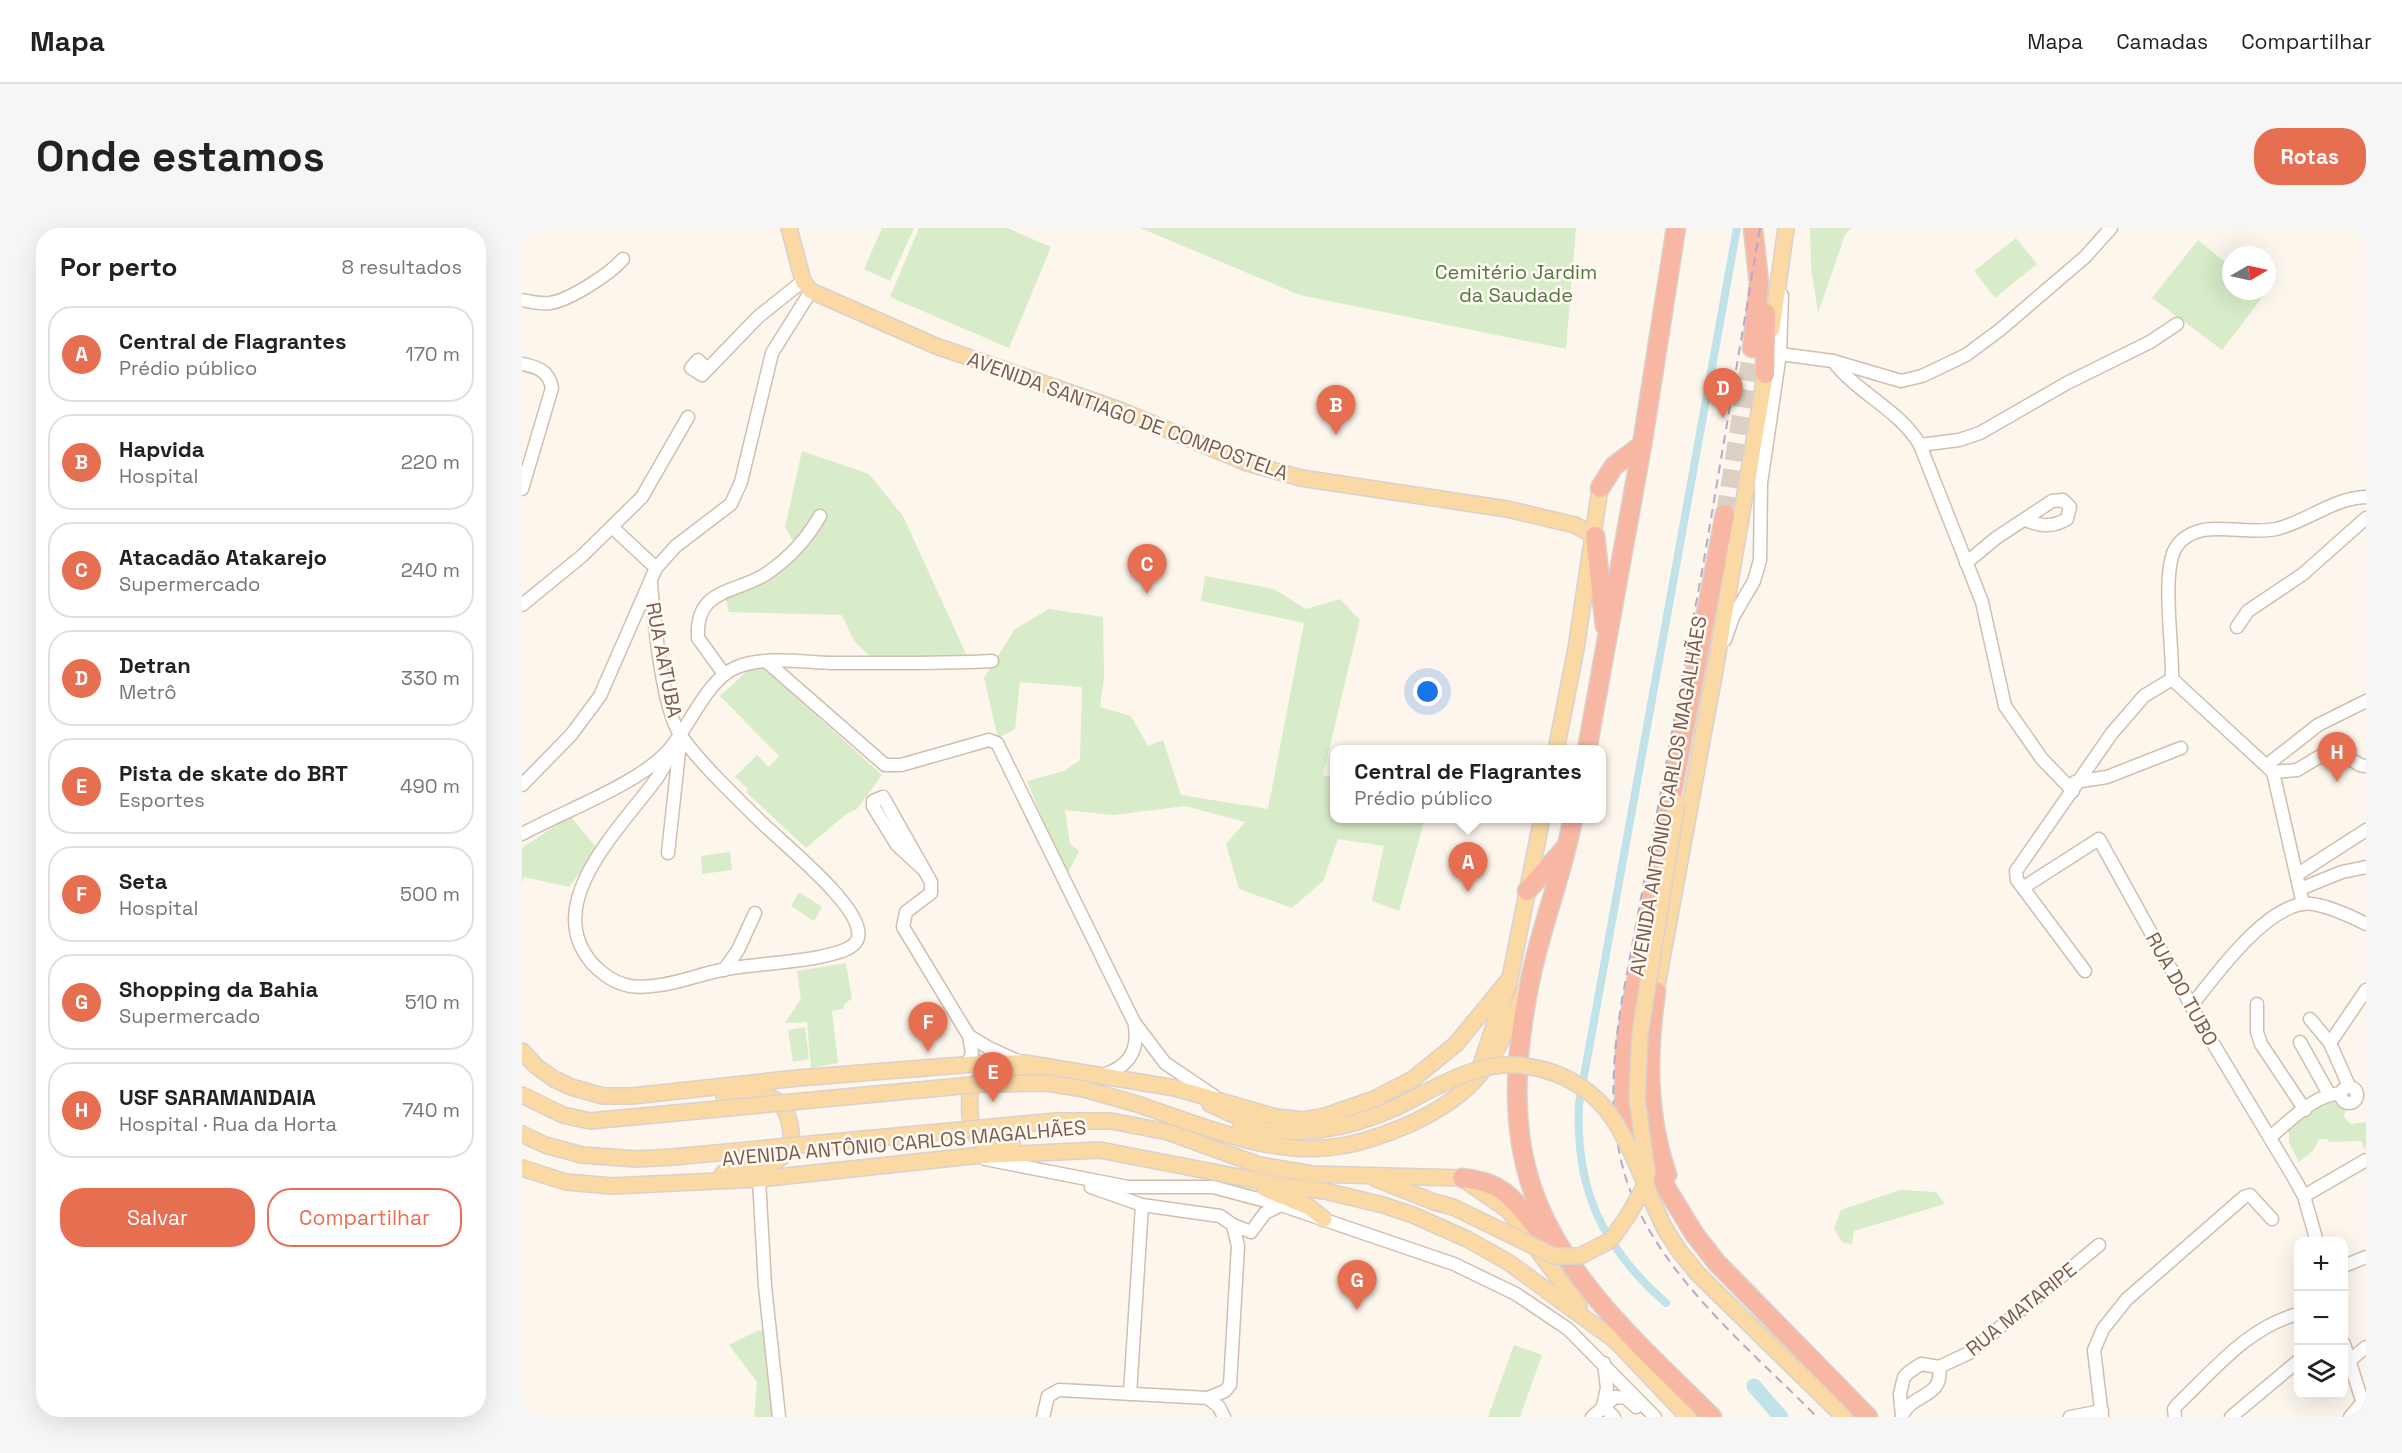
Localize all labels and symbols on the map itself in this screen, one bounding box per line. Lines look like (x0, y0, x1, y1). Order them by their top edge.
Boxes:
north arrow (2222, 246, 2276, 300)
park label: Cemitério Jardim da Saudade (1435, 259, 1597, 308)
street label: AVENIDA SANTIAGO DE COMPOSTELA (964, 346, 1292, 486)
pin: D (1704, 368, 1742, 418)
pin: B (1316, 386, 1356, 435)
pin: C (1128, 544, 1166, 594)
street label: RUA AATUBA (640, 600, 688, 720)
street label: AVENIDA ANTÔNIO CARLOS MAGALHÃES (1623, 614, 1713, 978)
your location (1413, 677, 1442, 706)
pin: H (2318, 732, 2356, 782)
pin: A (1448, 842, 1488, 892)
street label: RUA DO TUBO (2140, 928, 2224, 1050)
pin: F (908, 1002, 948, 1052)
pin: E (974, 1052, 1012, 1102)
street label: AVENIDA ANTÔNIO CARLOS MAGALHÃES (721, 1114, 1087, 1172)
street label: RUA MATARIPE (1960, 1256, 2082, 1362)
pin: G (1338, 1260, 1376, 1310)

